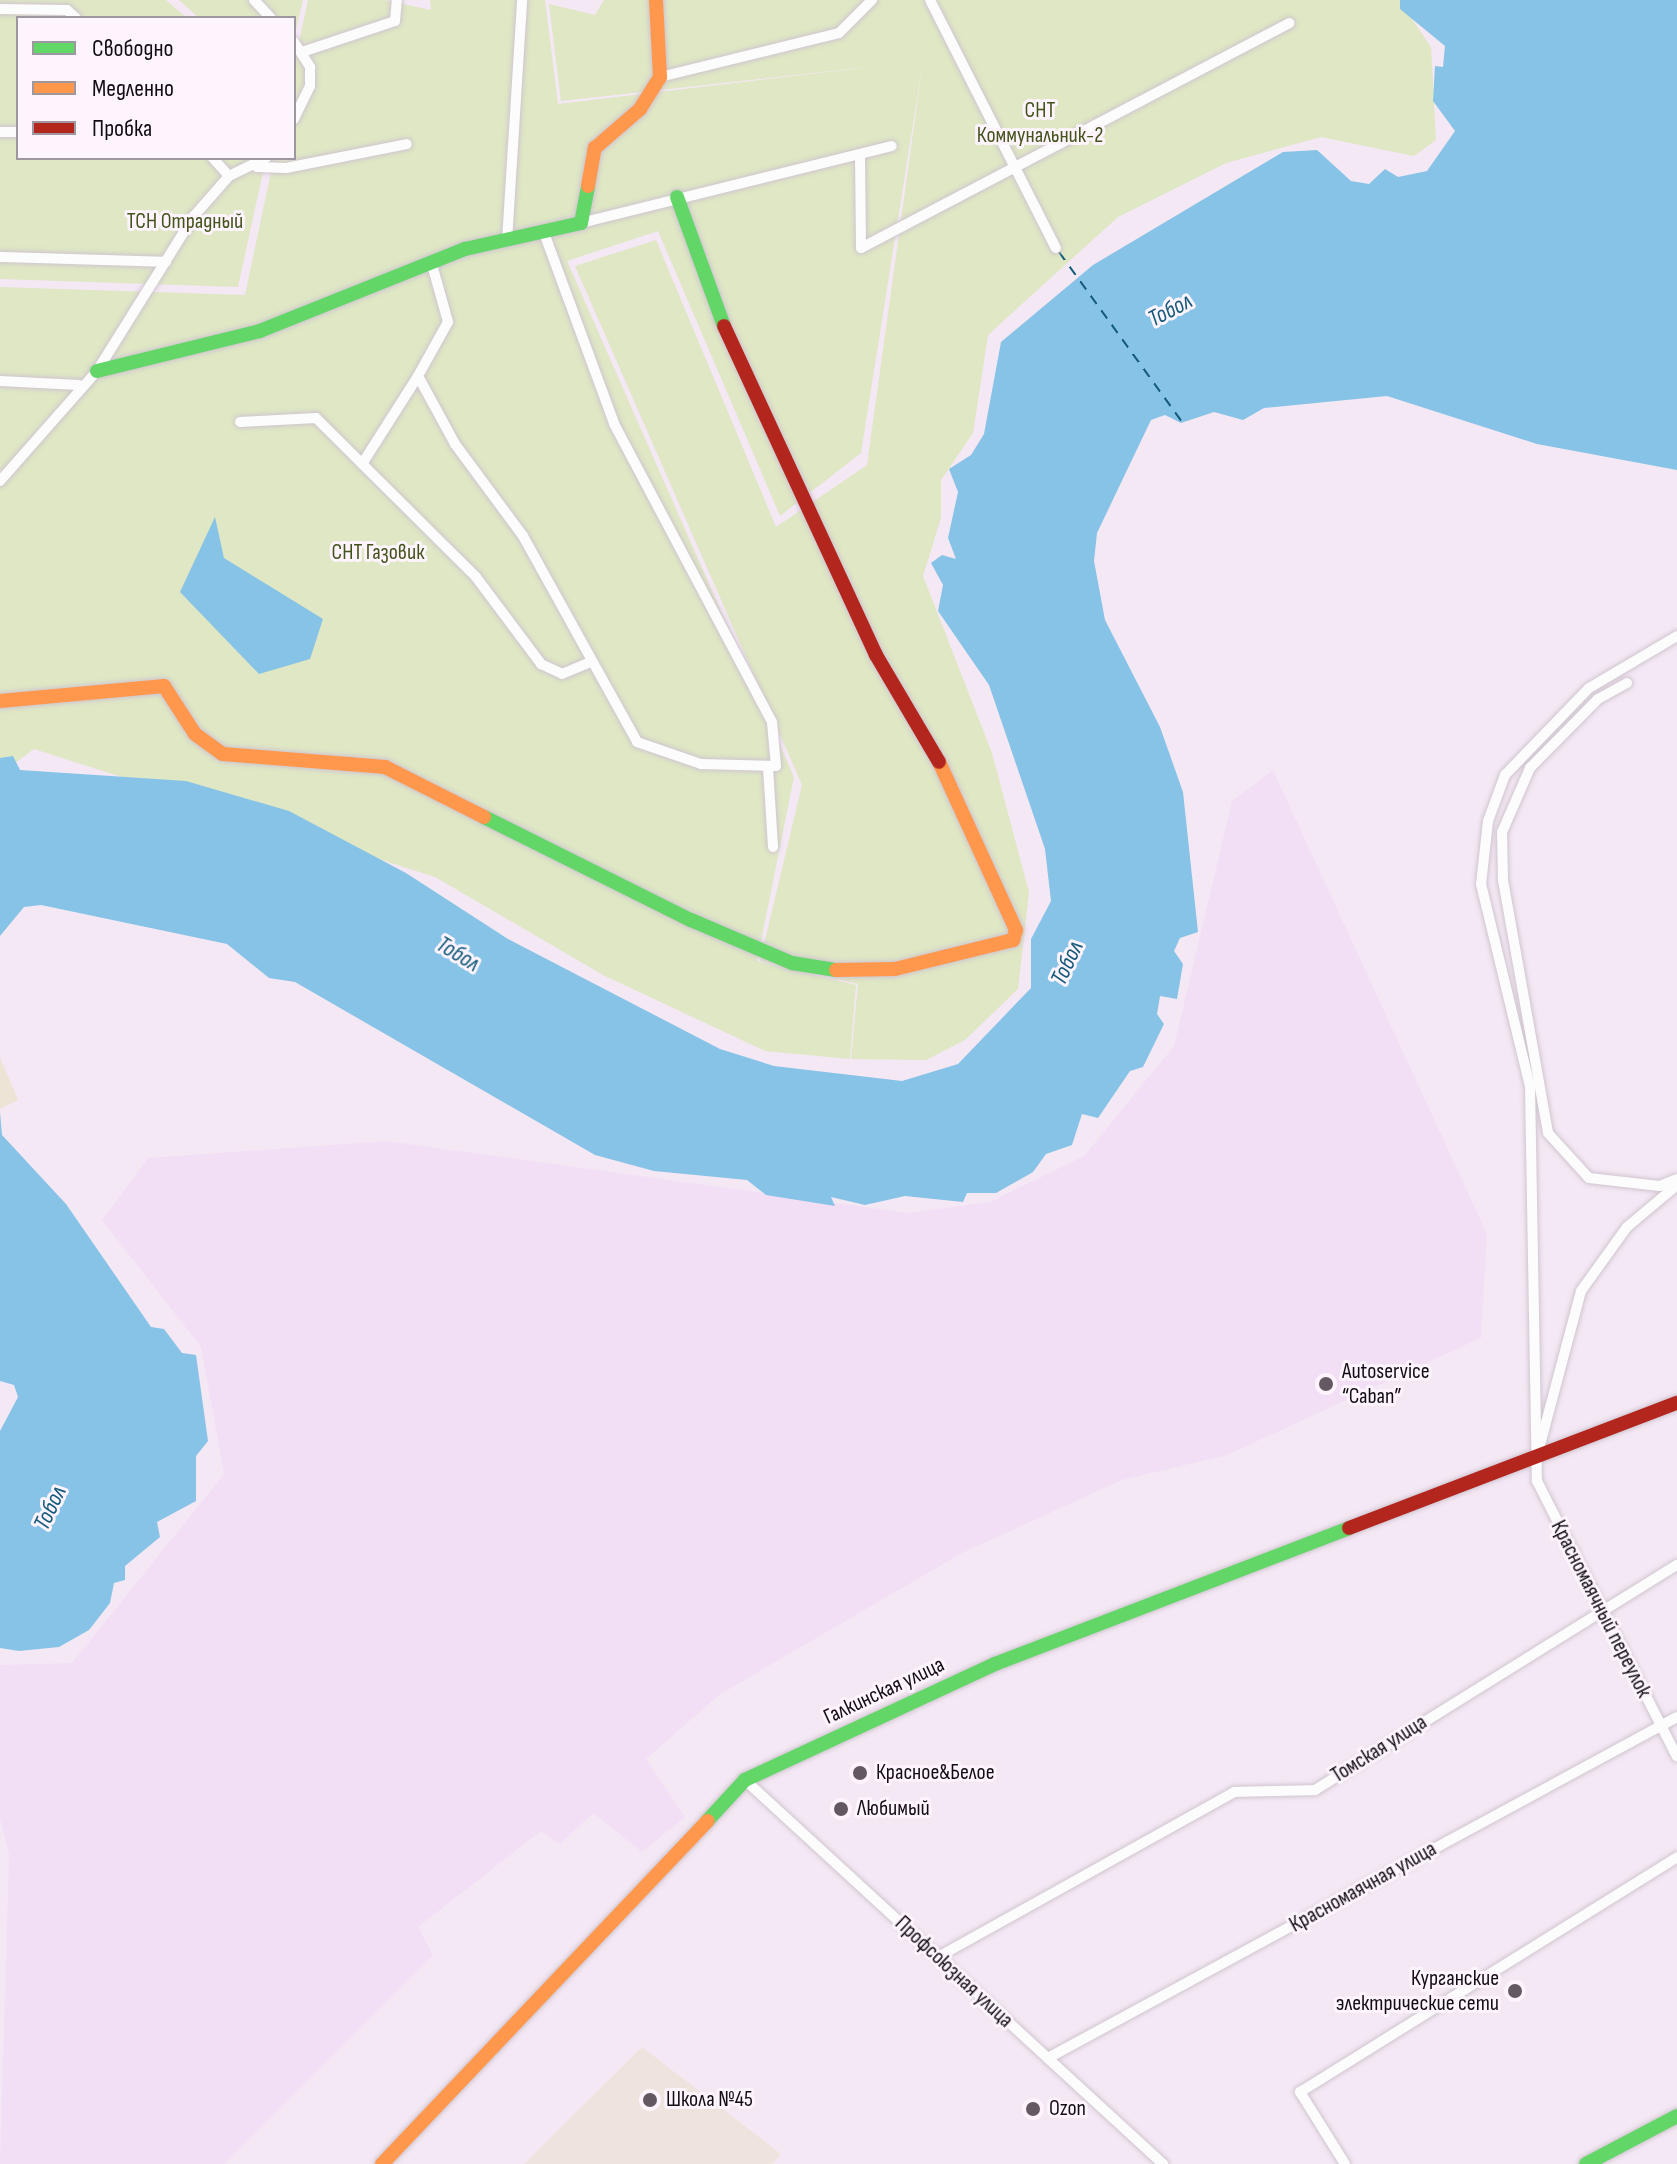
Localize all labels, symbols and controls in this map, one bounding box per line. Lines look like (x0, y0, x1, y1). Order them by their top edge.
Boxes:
legend (16, 16, 296, 160)
text: Свободно (92, 34, 173, 63)
text: Медленно (92, 74, 174, 103)
park label: СНТ Коммунальник-2 (977, 97, 1103, 148)
text: Пробка (92, 114, 152, 143)
park label: ТСН Отрадный (127, 209, 243, 235)
water label: Тобол (1143, 287, 1197, 333)
park label: СНТ Газовик (332, 540, 424, 566)
water label: Тобол (431, 930, 485, 978)
water label: Тобол (1044, 936, 1090, 990)
place label: Autoservice “Caban” (1342, 1358, 1430, 1410)
marker: Autoservice “Caban” (1317, 1375, 1335, 1393)
water label: Тобол (27, 1481, 73, 1535)
street label: Красномаячный переулок (1545, 1516, 1657, 1702)
street label: Галкинская улица (820, 1652, 948, 1730)
street label: Томская улица (1326, 1709, 1432, 1789)
place label: Красное&Белое (876, 1760, 995, 1786)
marker: Красное&Белое (851, 1764, 869, 1782)
place label: Любимый (857, 1796, 930, 1822)
marker: Любимый (832, 1800, 850, 1818)
street label: Красномаячная улица (1285, 1836, 1441, 1938)
street label: Профсоюзная улица (889, 1910, 1019, 2034)
place label: Курганские электрические сети (1336, 1965, 1499, 2016)
marker: Курганские электрические сети (1506, 1982, 1524, 2000)
place label: Школа №45 (666, 2087, 753, 2113)
marker: Школа №45 (641, 2091, 659, 2109)
place label: Ozon (1049, 2096, 1086, 2122)
marker: Ozon (1024, 2100, 1042, 2118)

